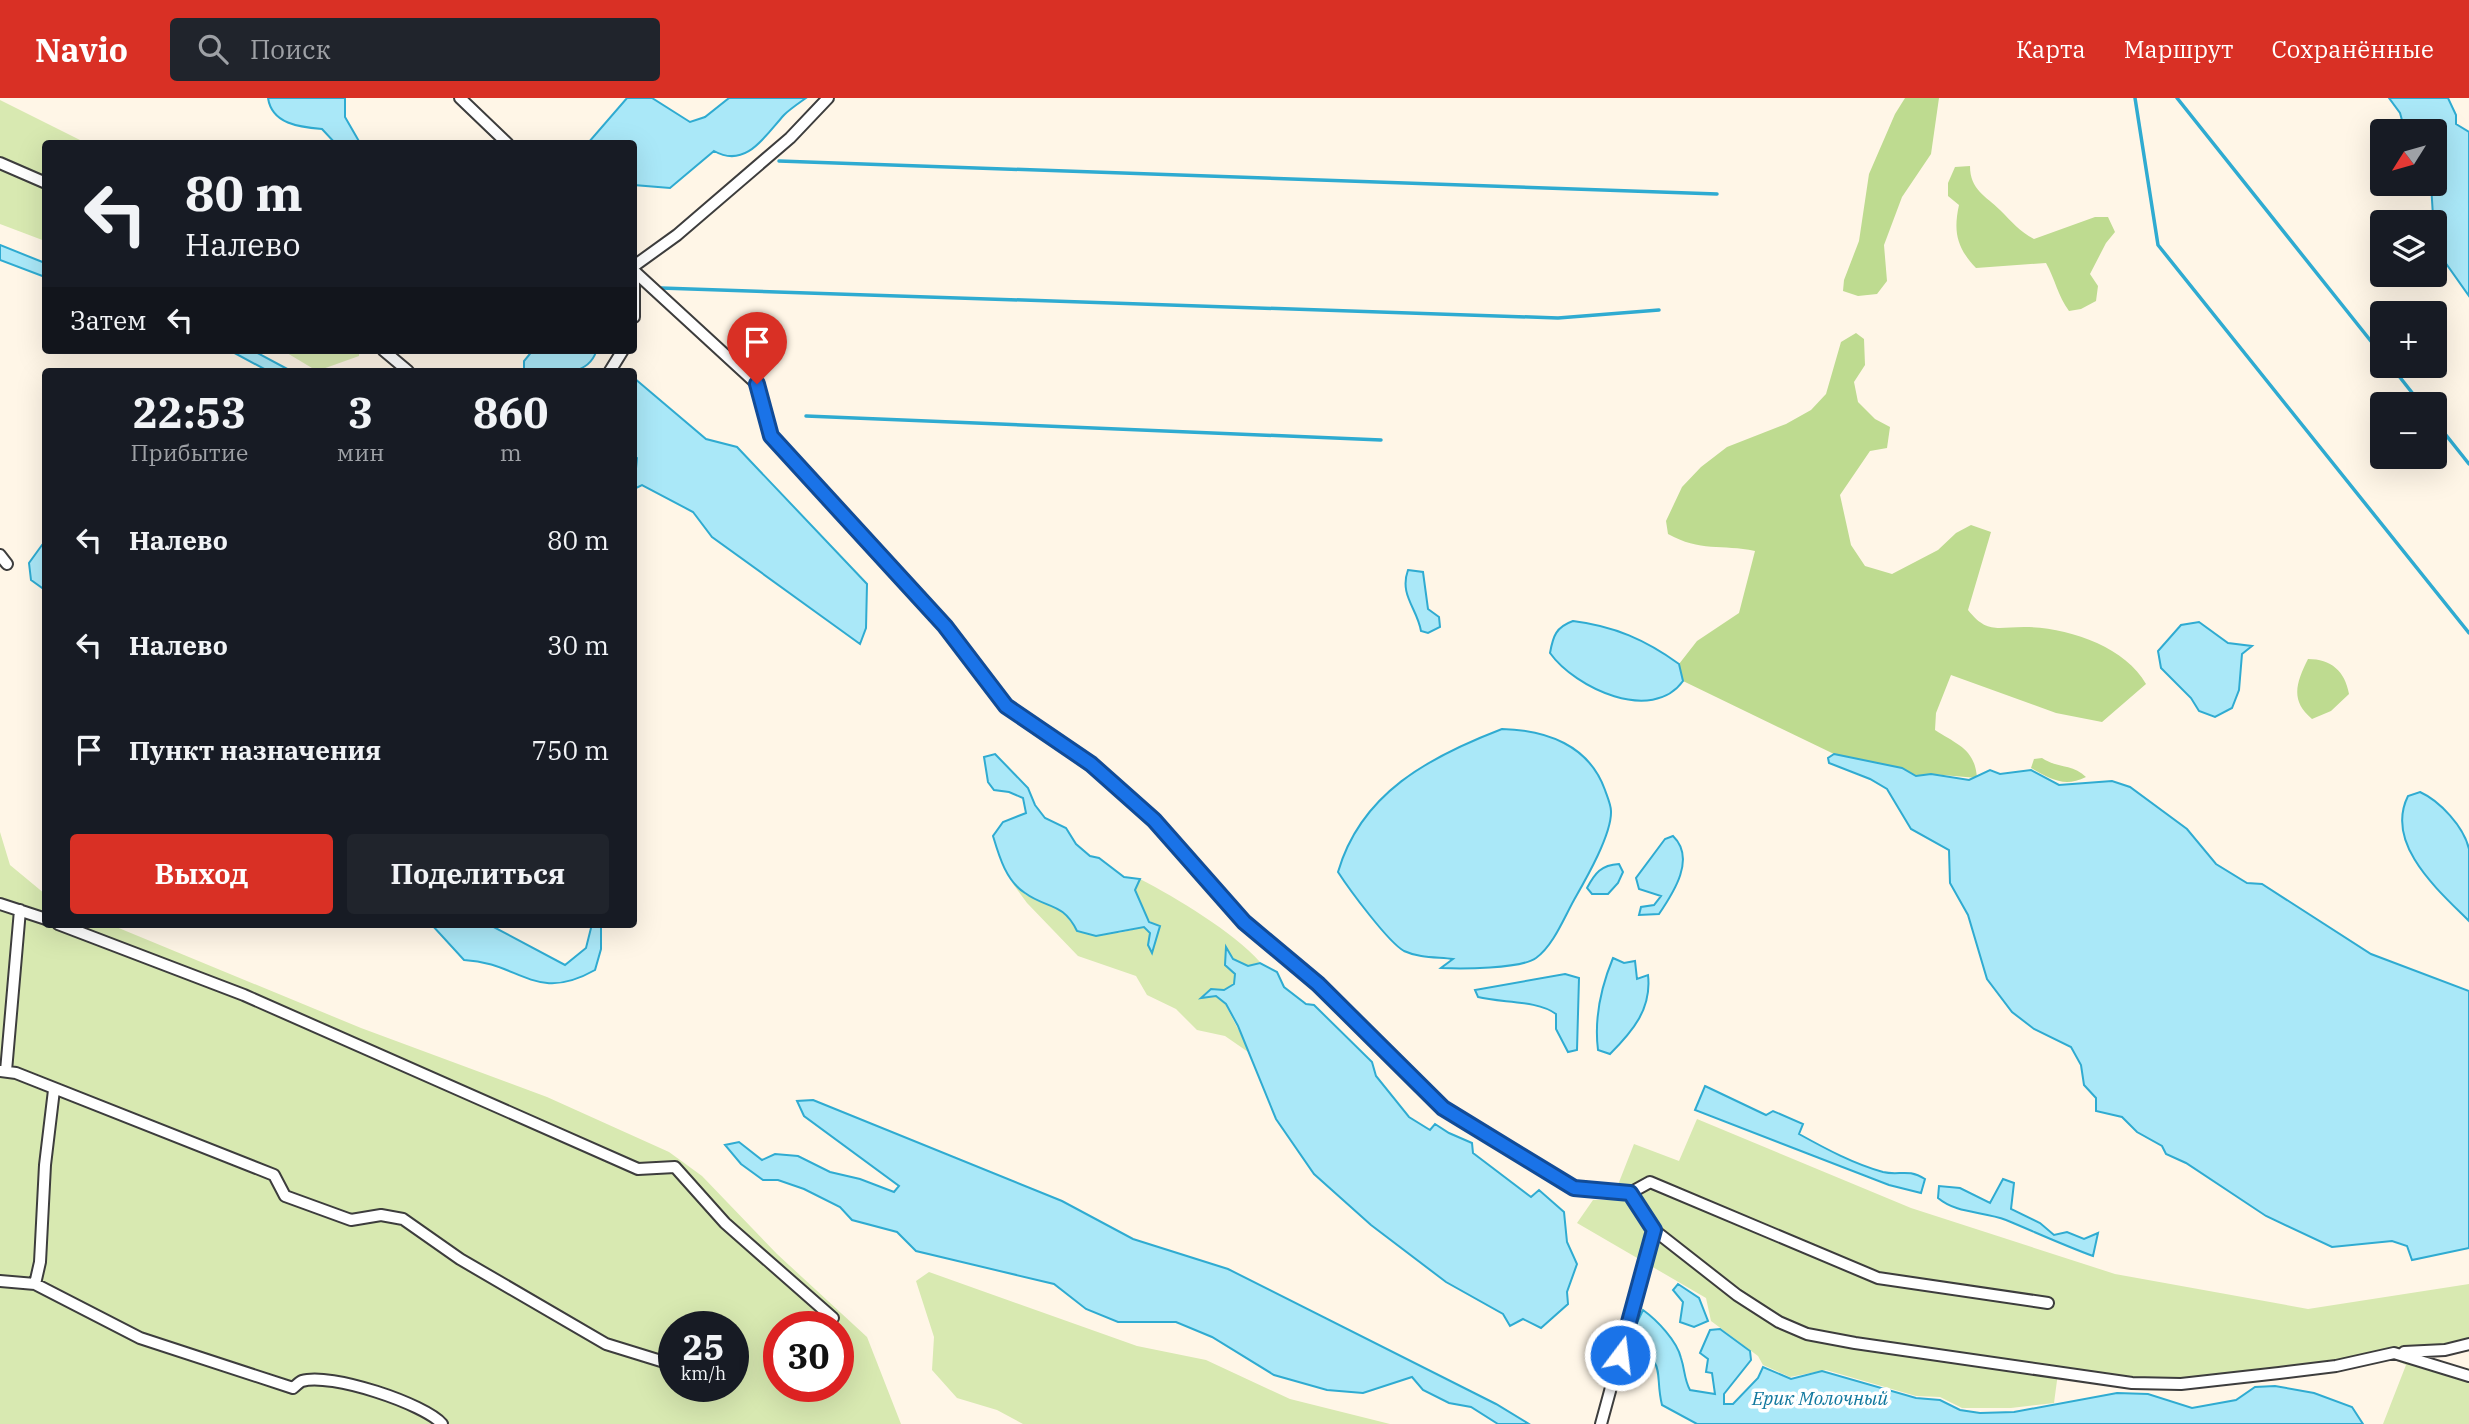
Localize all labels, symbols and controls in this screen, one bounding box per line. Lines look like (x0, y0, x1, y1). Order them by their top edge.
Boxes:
search box (170, 18, 660, 81)
text: Navio (35, 28, 128, 71)
icon: search (194, 30, 232, 68)
text: Поиск (250, 32, 331, 66)
text: Карта (2016, 33, 2086, 65)
text: Маршрут (2124, 33, 2233, 65)
text: Сохранённые (2271, 33, 2434, 65)
north arrow (2370, 119, 2446, 196)
map controls (2370, 119, 2447, 469)
text: 80 m (185, 161, 303, 224)
icon: left (70, 168, 161, 259)
button: layers (2370, 210, 2447, 287)
text: Налево (185, 223, 301, 265)
icon: left (161, 301, 199, 339)
button: + (2370, 301, 2447, 378)
text: Затем (70, 303, 147, 337)
pin (727, 312, 787, 384)
icon: arrive (738, 323, 776, 361)
text: 22:53 (133, 385, 246, 440)
text: 3 (348, 385, 373, 440)
text: 860 (473, 385, 549, 440)
button: − (2370, 392, 2447, 469)
text: Прибытие (130, 437, 248, 467)
text: мин (337, 437, 385, 467)
text: m (500, 437, 522, 467)
icon: left (70, 521, 108, 559)
text: Налево (129, 523, 228, 557)
text: 80 m (547, 523, 609, 557)
icon: left (70, 626, 108, 664)
text: Налево (129, 628, 228, 662)
text: 30 m (547, 628, 609, 662)
icon: arrive (70, 731, 108, 769)
text: Пункт назначения (129, 733, 381, 767)
text: 750 m (531, 733, 609, 767)
button: Выход (70, 834, 333, 914)
button: Поделиться (347, 834, 609, 914)
speed limit sign: 30 (763, 1311, 854, 1402)
position arrow (1583, 1318, 1657, 1392)
text: 25 (682, 1324, 725, 1370)
text: km/h (681, 1362, 726, 1385)
water label: Ерик Молочный (1751, 1386, 1888, 1410)

